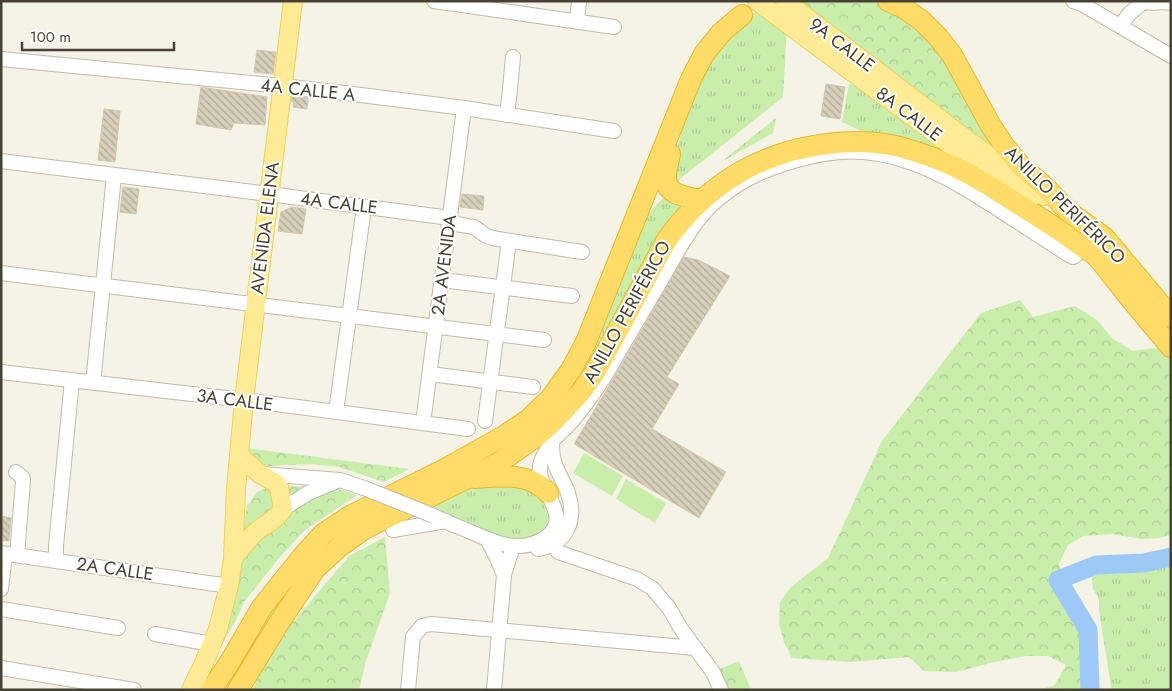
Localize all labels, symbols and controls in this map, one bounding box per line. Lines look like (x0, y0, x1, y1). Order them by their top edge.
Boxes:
street label: 9A CALLE (804, 12, 880, 78)
scale bar (22, 20, 175, 52)
text: 100 m (30, 26, 71, 48)
street label: 4A CALLE A (259, 72, 357, 108)
street label: 8A CALLE (870, 80, 948, 148)
street label: ANILLO PERIFÉRICO (999, 140, 1131, 270)
street label: AVENIDA ELENA (244, 160, 286, 296)
street label: 4A CALLE (299, 185, 379, 221)
street label: 2A AVENIDA (425, 213, 463, 317)
street label: ANILLO PERIFÉRICO (577, 236, 677, 388)
street label: 3A CALLE (195, 382, 275, 418)
street label: 2A CALLE (75, 551, 155, 587)

